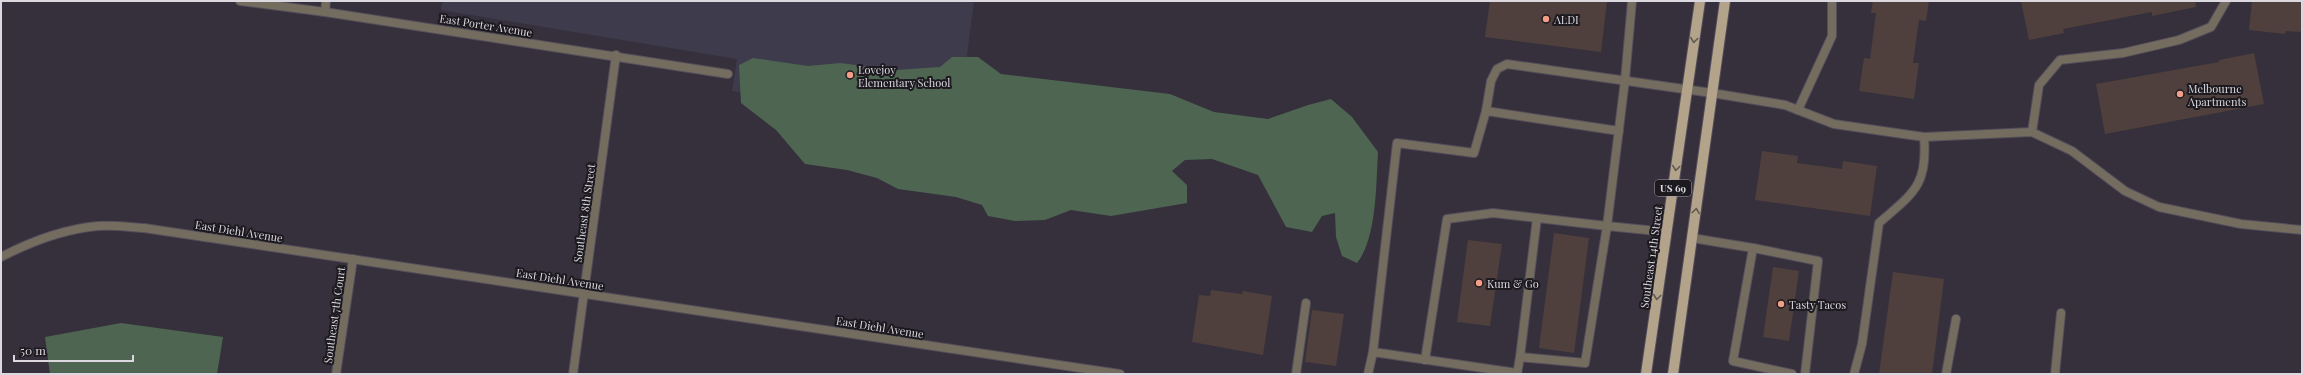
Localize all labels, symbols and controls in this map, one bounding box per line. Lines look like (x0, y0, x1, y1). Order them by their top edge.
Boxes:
street label: East Porter Avenue (439, 10, 534, 40)
place label: ALDI (1553, 12, 1579, 27)
marker: ALDI (1541, 14, 1551, 24)
one-way arrow (1690, 37, 1699, 43)
place label: Lovejoy Elementary School (858, 62, 950, 90)
marker: Lovejoy Elementary School (845, 70, 855, 80)
place label: Melbourne Apartments (2187, 81, 2246, 109)
marker: Melbourne Apartments (2175, 89, 2185, 99)
street label: Southeast 8th Street (570, 163, 598, 263)
one-way arrow (1672, 165, 1681, 171)
road number: US 69 (1655, 180, 1691, 196)
street label: Southeast 14th Street (1636, 205, 1666, 309)
one-way arrow (1691, 207, 1700, 214)
street label: East Diehl Avenue (194, 217, 284, 245)
street label: East Diehl Avenue (515, 265, 605, 293)
street label: Southeast 7th Court (320, 266, 348, 364)
place label: Kum & Go (1487, 276, 1539, 291)
marker: Kum & Go (1474, 278, 1484, 288)
one-way arrow (1653, 294, 1662, 300)
place label: Tasty Tacos (1789, 297, 1846, 312)
marker: Tasty Tacos (1776, 299, 1786, 309)
street label: East Diehl Avenue (835, 313, 925, 341)
scale bar (14, 337, 133, 363)
text: 50 m (20, 342, 46, 358)

